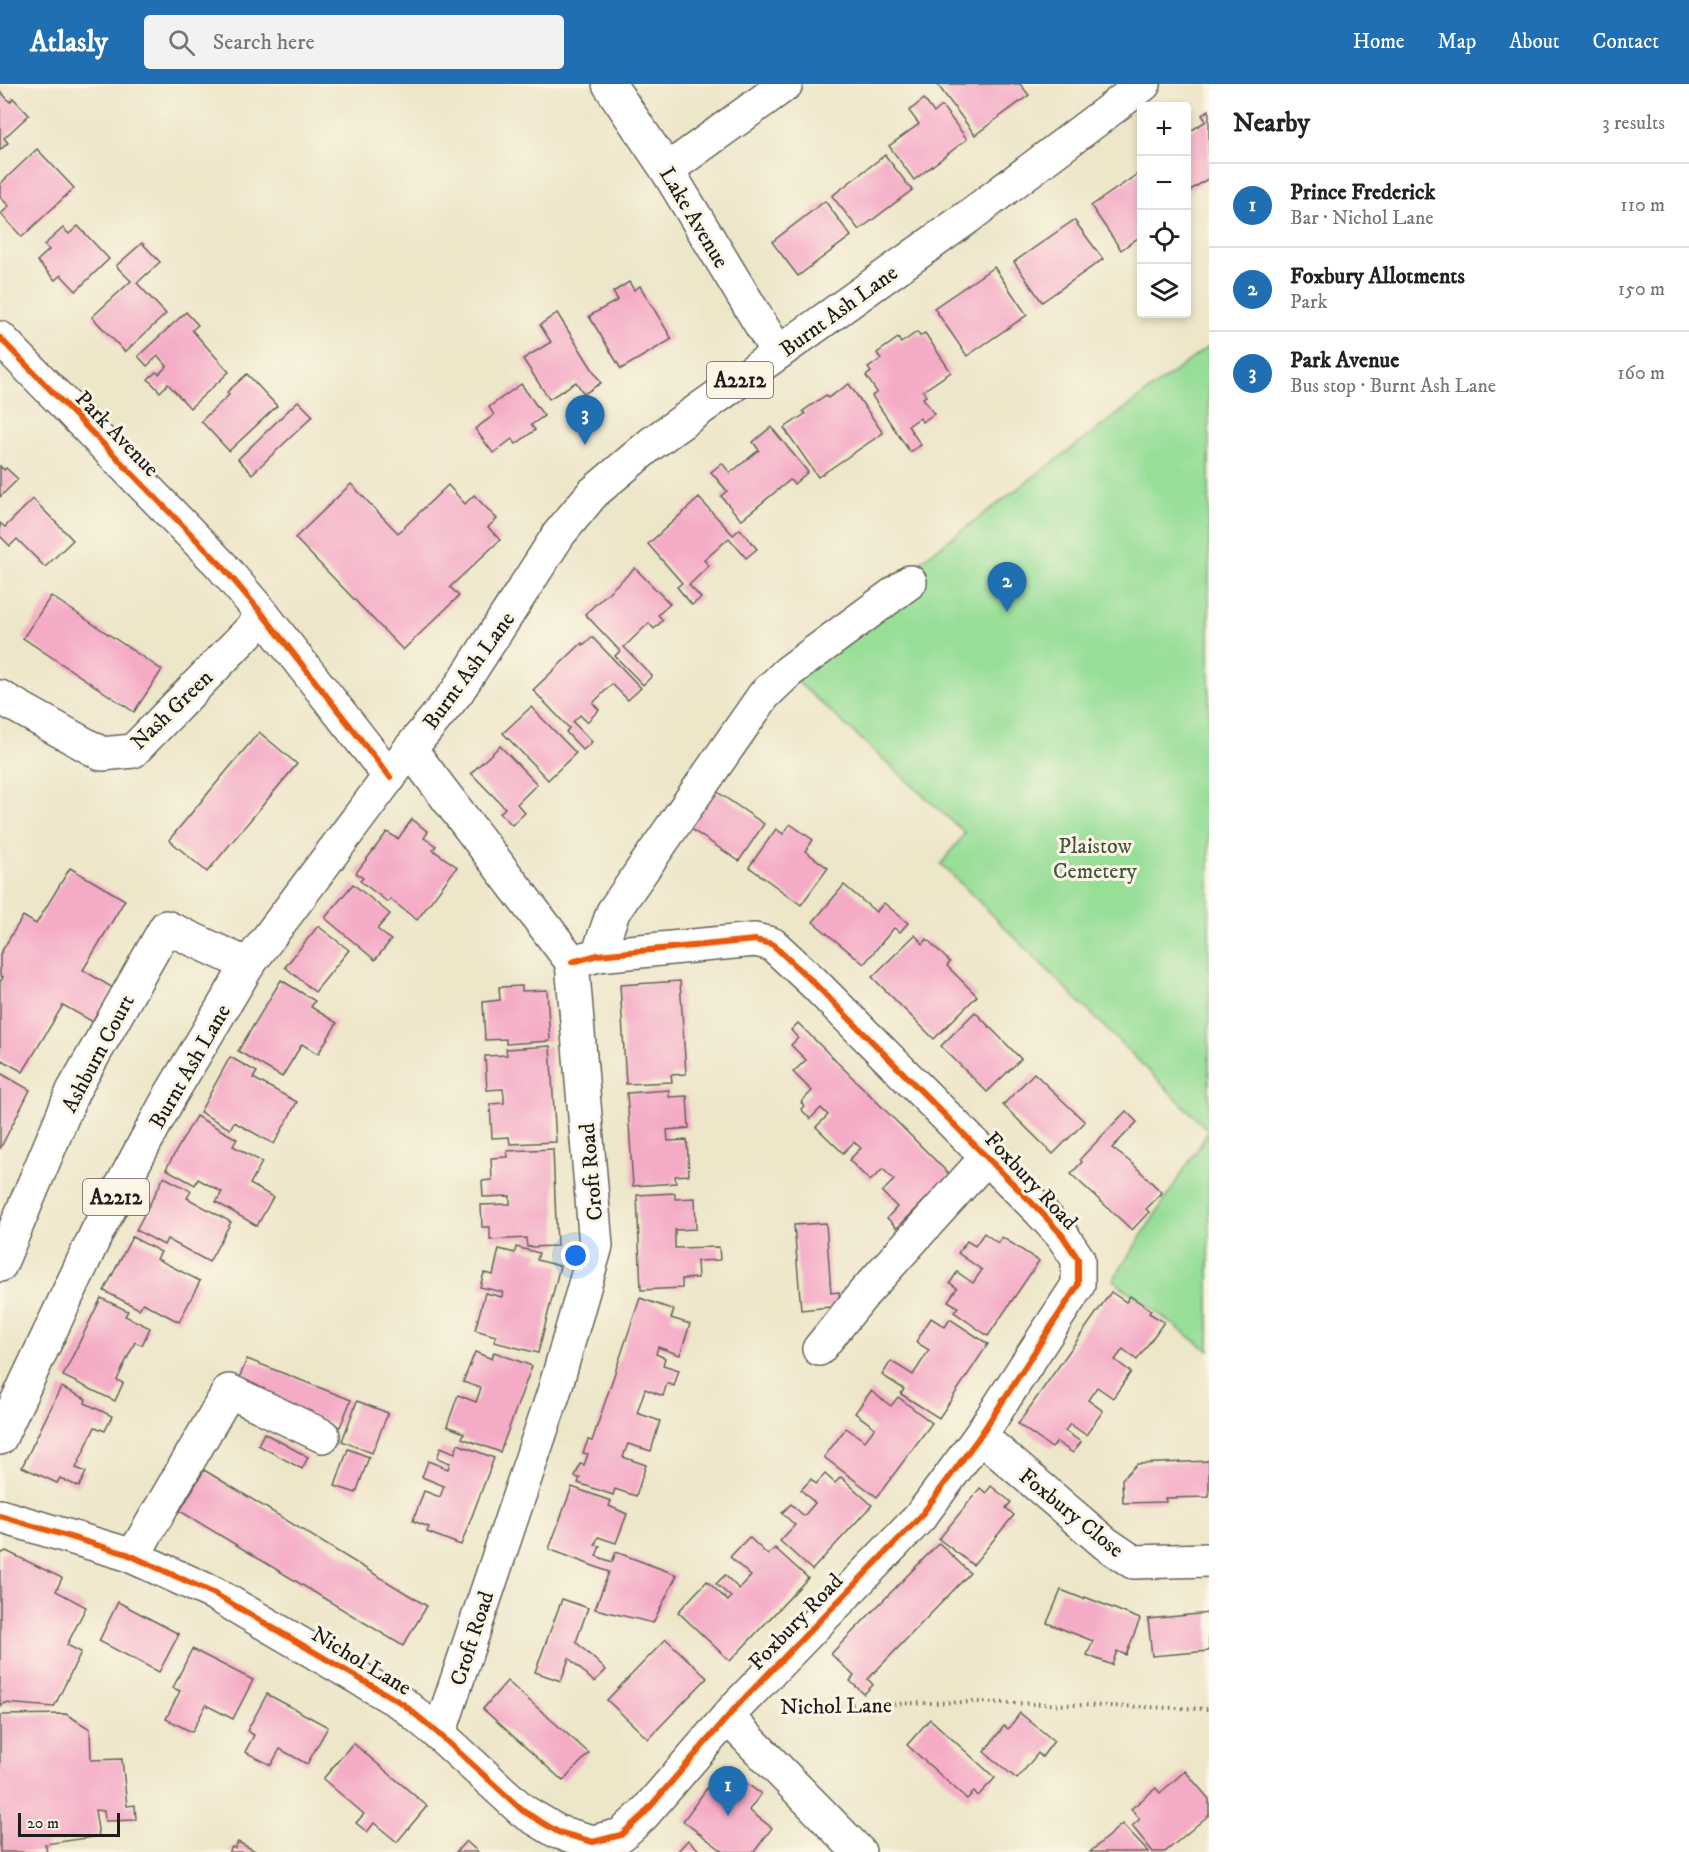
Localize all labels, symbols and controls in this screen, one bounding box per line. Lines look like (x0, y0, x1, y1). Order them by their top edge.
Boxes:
search box (144, 15, 564, 69)
text: Atlasly (30, 25, 108, 60)
icon: search (165, 26, 198, 59)
text: Search here (213, 29, 315, 56)
text: Home (1353, 29, 1405, 55)
text: Map (1438, 29, 1476, 55)
text: About (1509, 29, 1560, 55)
text: Contact (1593, 29, 1659, 55)
map controls (1137, 102, 1191, 318)
button: + (1137, 102, 1191, 156)
text: Nearby (1233, 107, 1310, 140)
text: 3 results (1602, 111, 1665, 136)
button: − (1137, 156, 1191, 210)
street label: Lake Avenue (653, 162, 734, 273)
text: Prince Frederick (1290, 179, 1435, 206)
text: 1 (1249, 193, 1256, 218)
text: 110 m (1620, 193, 1665, 218)
text: Bar · Nichol Lane (1290, 206, 1434, 231)
button: locate (1137, 210, 1191, 264)
street label: Burnt Ash Lane (775, 259, 903, 363)
text: Foxbury Allotments (1290, 263, 1465, 290)
button: layers (1137, 264, 1191, 318)
text: 2 (1248, 277, 1257, 302)
text: 150 m (1618, 277, 1665, 302)
text: Park (1290, 290, 1327, 315)
text: Park Avenue (1290, 347, 1399, 374)
text: 3 (1249, 361, 1256, 386)
text: 160 m (1617, 361, 1665, 386)
road number: A2212 (707, 362, 773, 398)
text: Bus stop · Burnt Ash Lane (1290, 374, 1496, 399)
street label: Park Avenue (69, 385, 165, 483)
pin: 3 (566, 396, 604, 445)
pin: 2 (988, 562, 1026, 612)
street label: Burnt Ash Lane (417, 607, 521, 735)
street label: Nash Green (125, 664, 219, 756)
park label: Plaistow Cemetery (1053, 833, 1138, 885)
street label: Ashburn Court (56, 990, 141, 1117)
street label: Burnt Ash Lane (144, 1000, 237, 1134)
street label: Croft Road (574, 1122, 609, 1222)
street label: Foxbury Road (979, 1126, 1083, 1236)
road number: A2212 (83, 1179, 149, 1215)
your location (561, 1241, 590, 1270)
street label: Foxbury Close (1013, 1463, 1129, 1564)
street label: Foxbury Road (743, 1568, 849, 1676)
street label: Croft Road (444, 1588, 500, 1689)
street label: Nichol Lane (306, 1621, 416, 1702)
street label: Nichol Lane (780, 1692, 892, 1721)
pin: 1 (708, 1766, 748, 1816)
scale bar (18, 1810, 120, 1838)
text: 20 m (27, 1813, 59, 1833)

